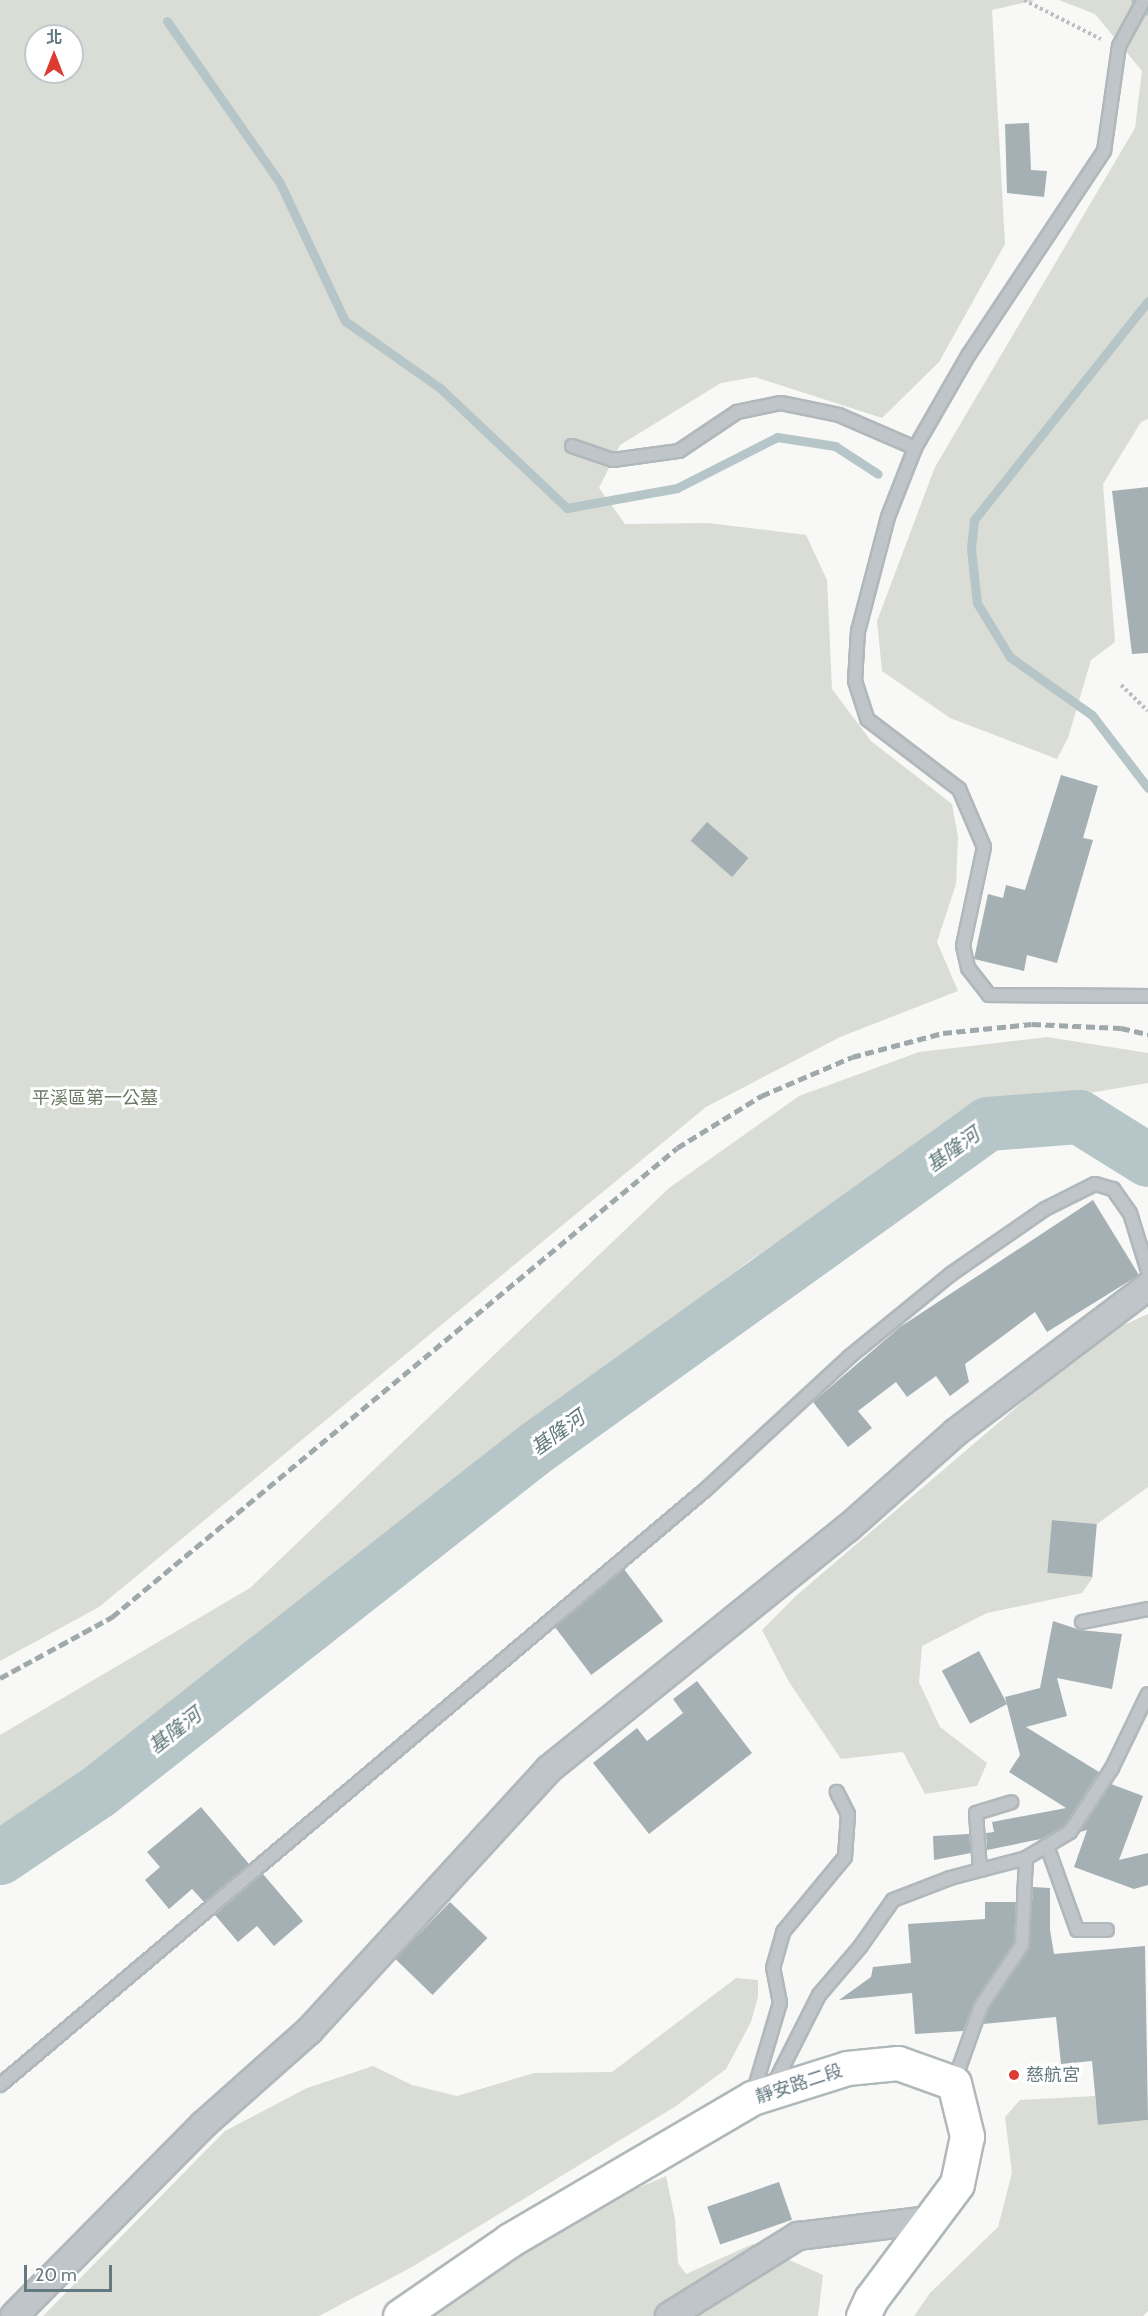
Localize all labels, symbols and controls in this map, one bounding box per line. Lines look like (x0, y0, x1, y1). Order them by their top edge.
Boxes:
north arrow (24, 24, 84, 84)
text: 北 (46, 28, 62, 47)
park label: 平溪區第一公墓 (32, 1087, 158, 1109)
water label: 基隆河 (922, 1123, 984, 1177)
water label: 基隆河 (527, 1406, 589, 1460)
water label: 基隆河 (144, 1703, 206, 1759)
street label: 靜安路二段 (753, 2060, 845, 2108)
place label: 慈航宮 (1026, 2064, 1080, 2086)
marker: 慈航宮 (1007, 2068, 1021, 2082)
scale bar (27, 2253, 116, 2291)
text: 20 m (35, 2264, 77, 2286)

